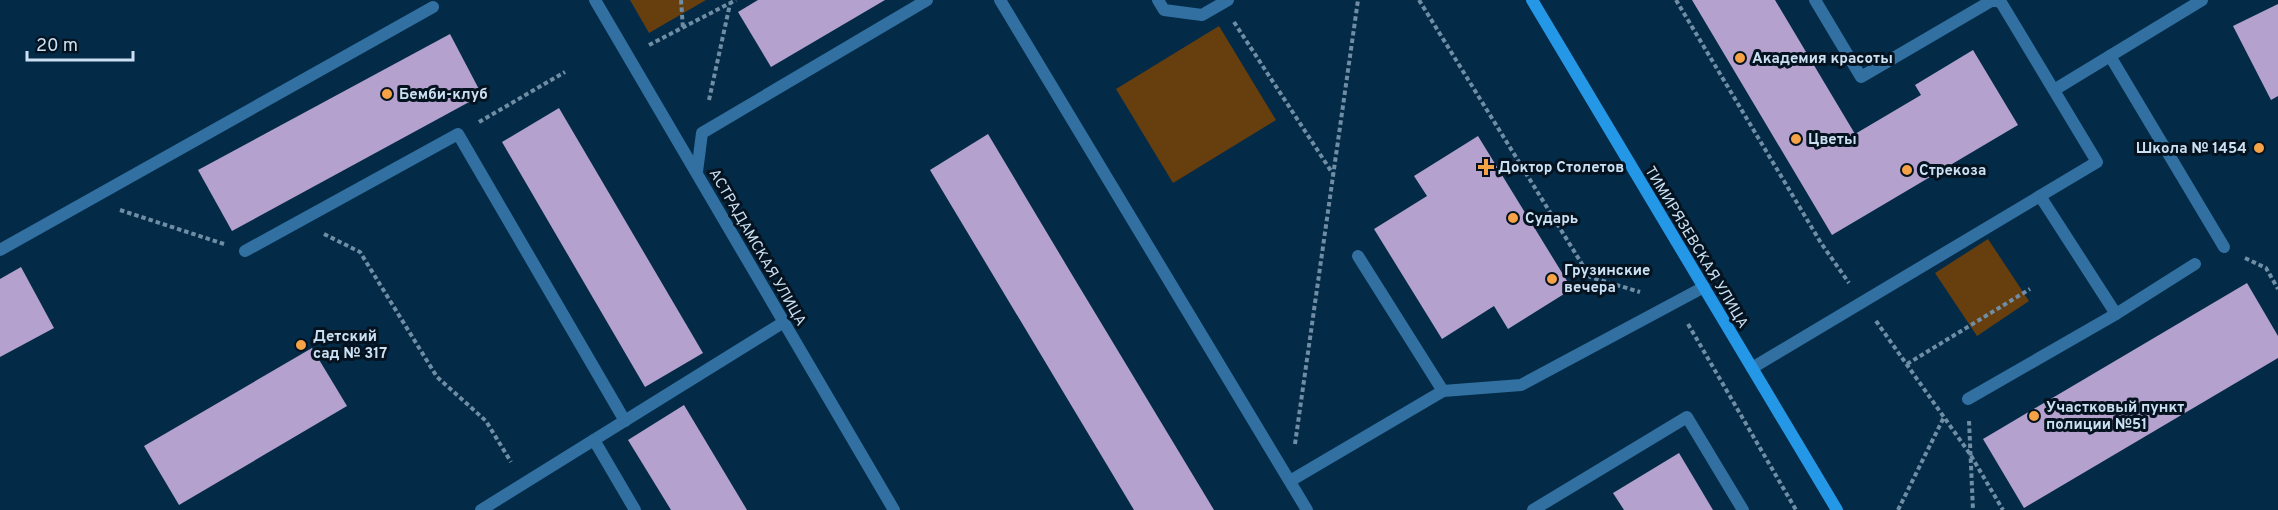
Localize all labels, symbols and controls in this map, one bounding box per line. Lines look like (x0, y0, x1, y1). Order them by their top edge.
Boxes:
scale bar (27, 24, 134, 62)
text: 20 m (36, 35, 78, 58)
place label: Академия красоты (1752, 50, 1893, 69)
marker: Академия красоты (1733, 51, 1747, 65)
place label: Бемби-клуб (399, 86, 488, 105)
marker: Бемби-клуб (380, 87, 394, 101)
place label: Цветы (1808, 131, 1857, 150)
marker: Цветы (1789, 132, 1803, 146)
place label: Школа № 1454 (2136, 140, 2247, 159)
marker: Школа № 1454 (2252, 141, 2266, 155)
place label: Доктор Столетов (1498, 159, 1624, 178)
marker: Доктор Столетов (1479, 160, 1493, 174)
place label: Стрекоза (1919, 162, 1986, 181)
street label: ТИМИРЯЗЕВСКАЯ УЛИЦА (1640, 163, 1752, 332)
marker: Стрекоза (1900, 163, 1914, 177)
street label: АСТРАДАМСКАЯ УЛИЦА (704, 166, 810, 330)
place label: Сударь (1525, 210, 1578, 229)
marker: Сударь (1506, 211, 1520, 225)
place label: Грузинские вечера (1564, 262, 1650, 298)
marker: Грузинские вечера (1545, 272, 1559, 286)
place label: Детский сад № 317 (313, 328, 387, 364)
marker: Детский сад № 317 (294, 338, 308, 352)
place label: Участковый пункт полиции №51 (2046, 399, 2184, 435)
marker: Участковый пункт полиции №51 (2027, 409, 2041, 423)

